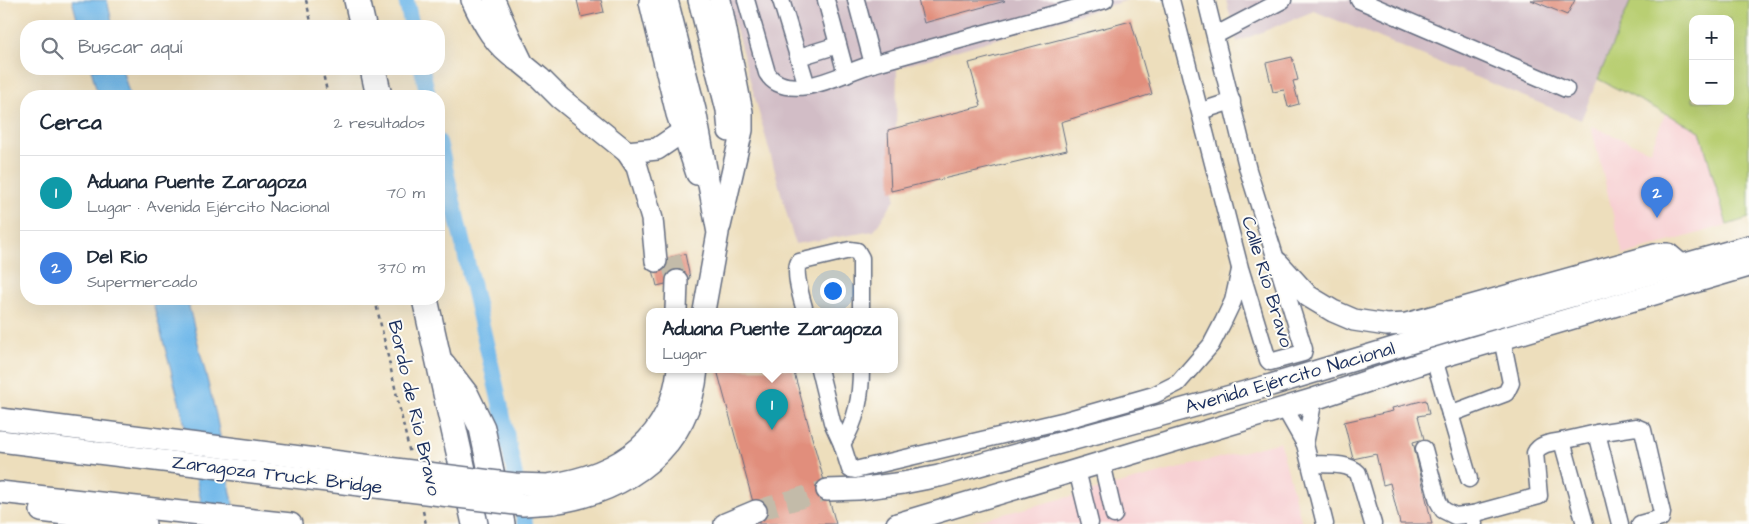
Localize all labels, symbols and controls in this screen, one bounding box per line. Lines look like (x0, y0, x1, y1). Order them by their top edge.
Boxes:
map controls (1689, 15, 1734, 105)
button: + (1689, 15, 1734, 60)
search box (20, 20, 445, 75)
icon: search (38, 34, 66, 62)
text: Buscar aquí (78, 34, 182, 61)
button: − (1689, 60, 1734, 105)
text: Cerca (40, 108, 102, 137)
text: 2 resultados (333, 112, 425, 134)
text: Aduana Puente Zaragoza (87, 169, 306, 196)
pin: 2 (1641, 177, 1673, 218)
text: 1 (55, 182, 57, 204)
text: 70 m (386, 182, 425, 204)
text: Lugar · Avenida Ejército Nacional (87, 196, 329, 218)
street label: Calle Río Bravo (1234, 213, 1300, 351)
text: Del Rio (87, 244, 147, 271)
text: 2 (51, 257, 61, 279)
text: 370 m (378, 257, 425, 279)
text: Supermercado (87, 271, 197, 293)
your location (820, 278, 846, 304)
popup (646, 308, 898, 373)
text: Aduana Puente Zaragoza (662, 316, 882, 343)
street label: Bordo de Rio Bravo (381, 318, 447, 499)
street label: Avenida Ejército Nacional (1182, 335, 1398, 421)
text: Lugar (662, 343, 707, 365)
pin: 1 (756, 389, 788, 430)
street label: Zaragoza Truck Bridge (170, 449, 384, 502)

